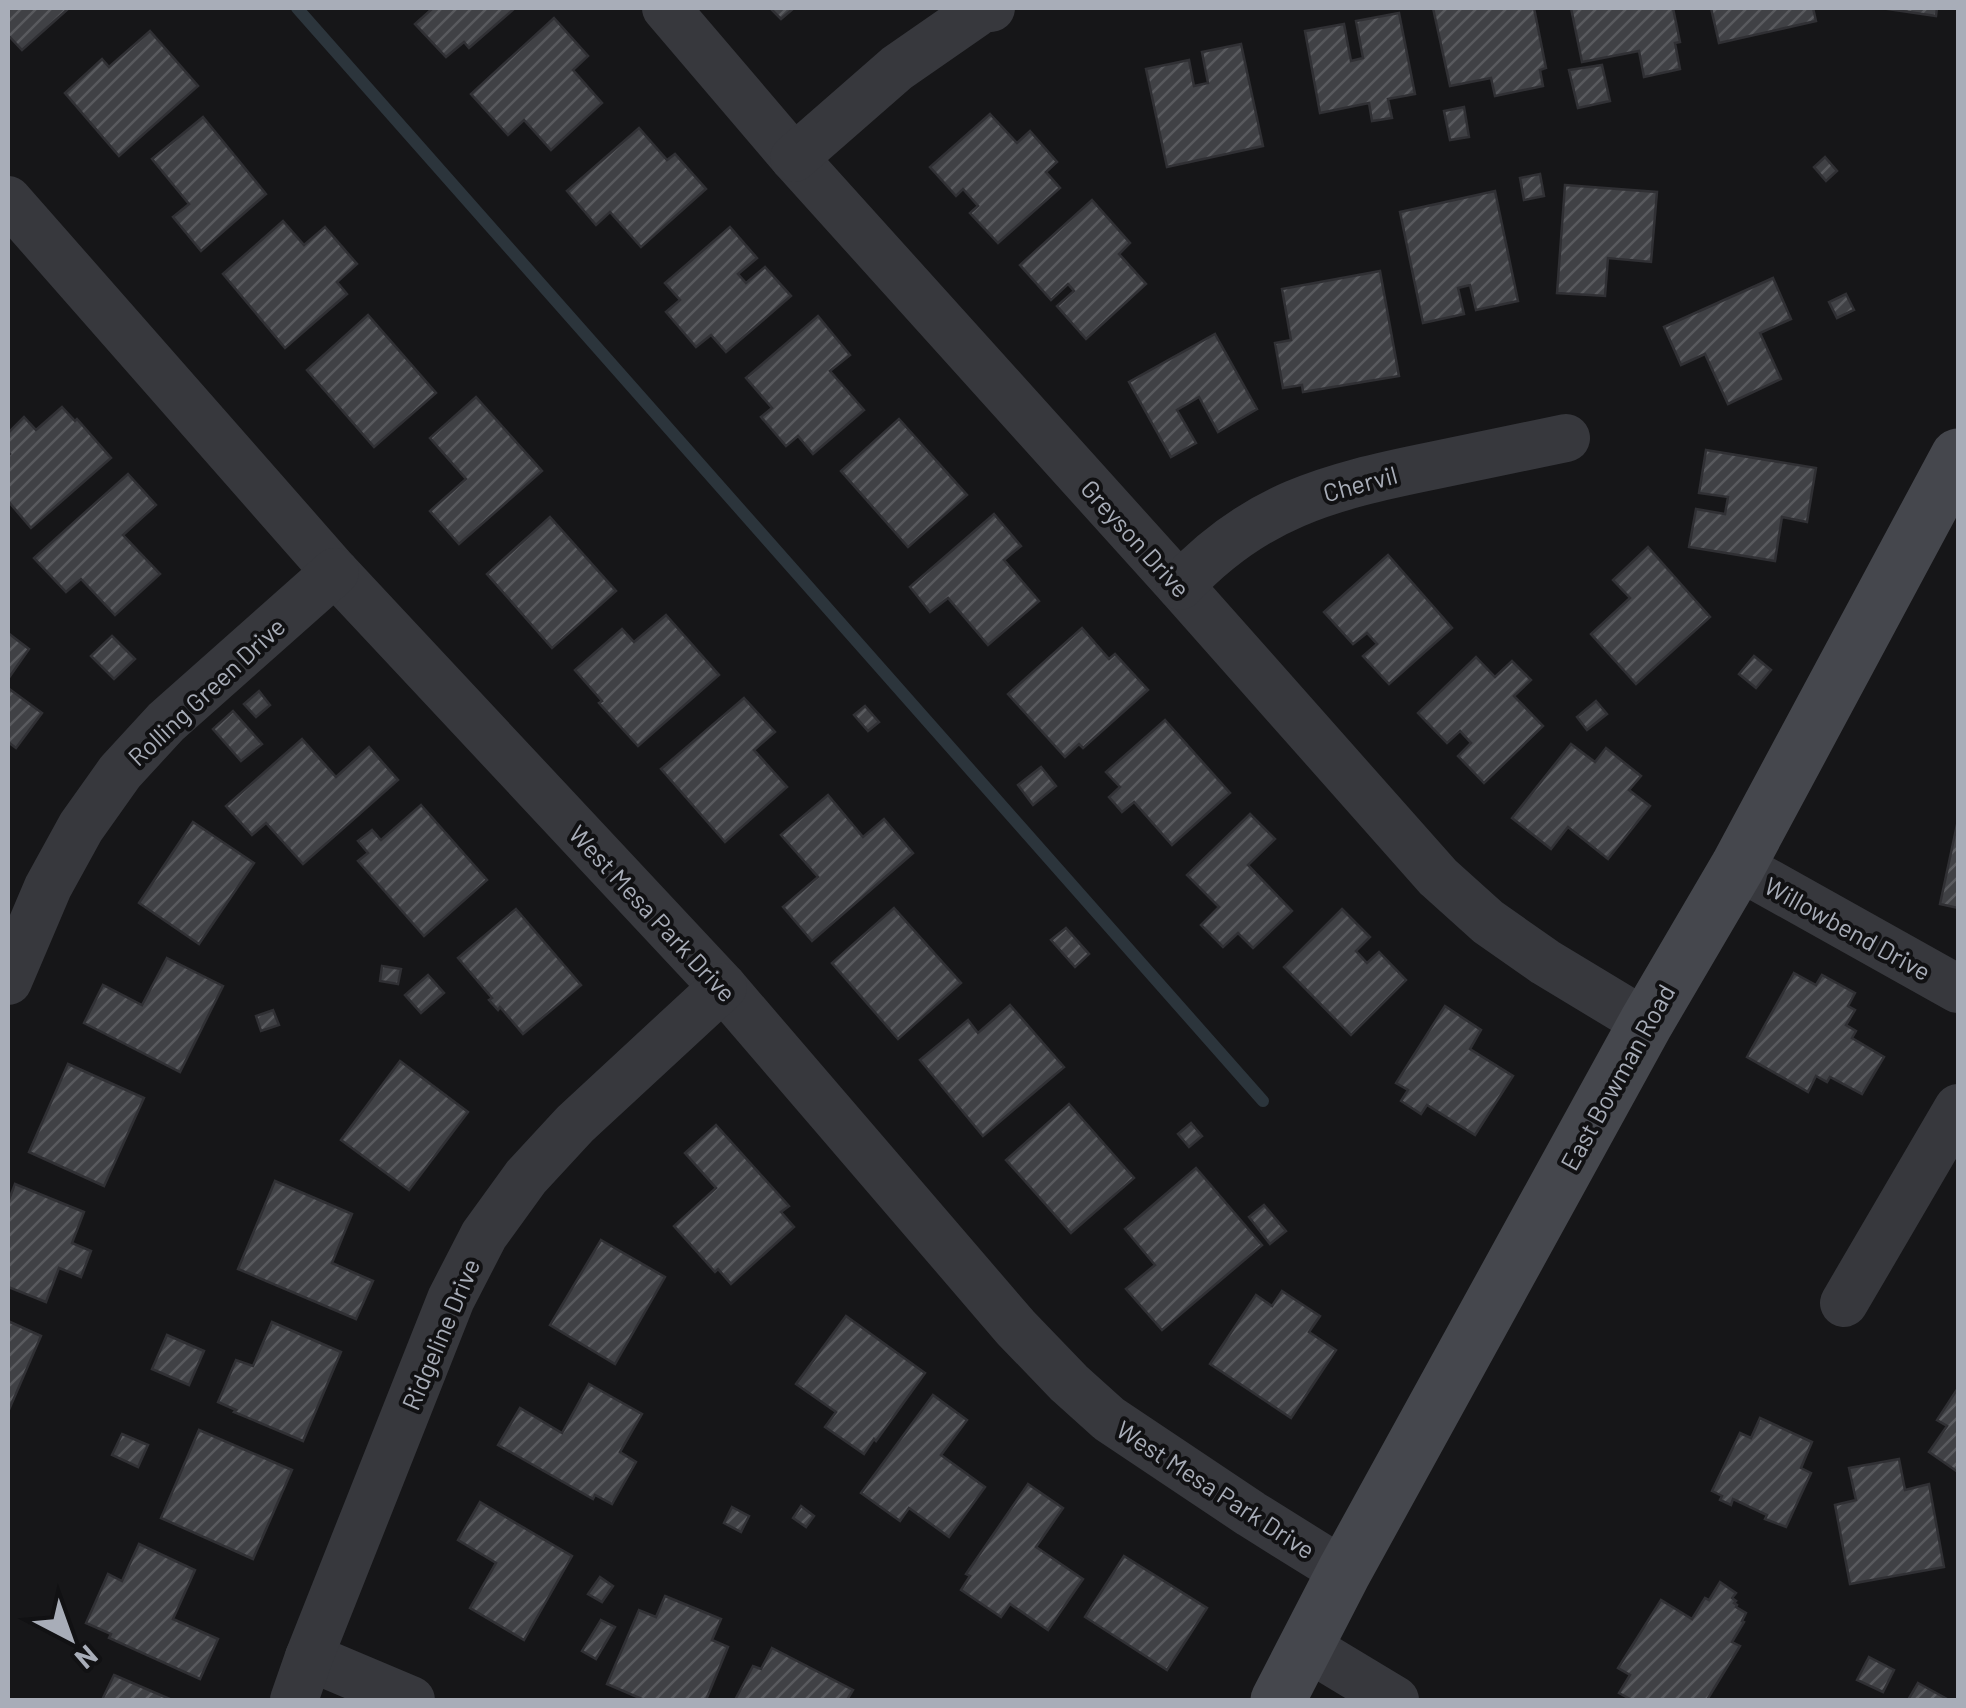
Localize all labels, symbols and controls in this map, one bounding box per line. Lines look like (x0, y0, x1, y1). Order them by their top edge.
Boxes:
street label: Chervil (1320, 459, 1400, 507)
street label: Greyson Drive (1075, 473, 1197, 603)
street label: Rolling Green Drive (121, 611, 291, 771)
street label: West Mesa Park Drive (563, 818, 743, 1008)
street label: Willowbend Drive (1760, 870, 1936, 986)
street label: East Bowman Road (1553, 979, 1681, 1175)
street label: Ridgeline Drive (395, 1254, 485, 1414)
street label: West Mesa Park Drive (1111, 1414, 1321, 1564)
north arrow (20, 1588, 120, 1688)
text: N (69, 1639, 105, 1677)

